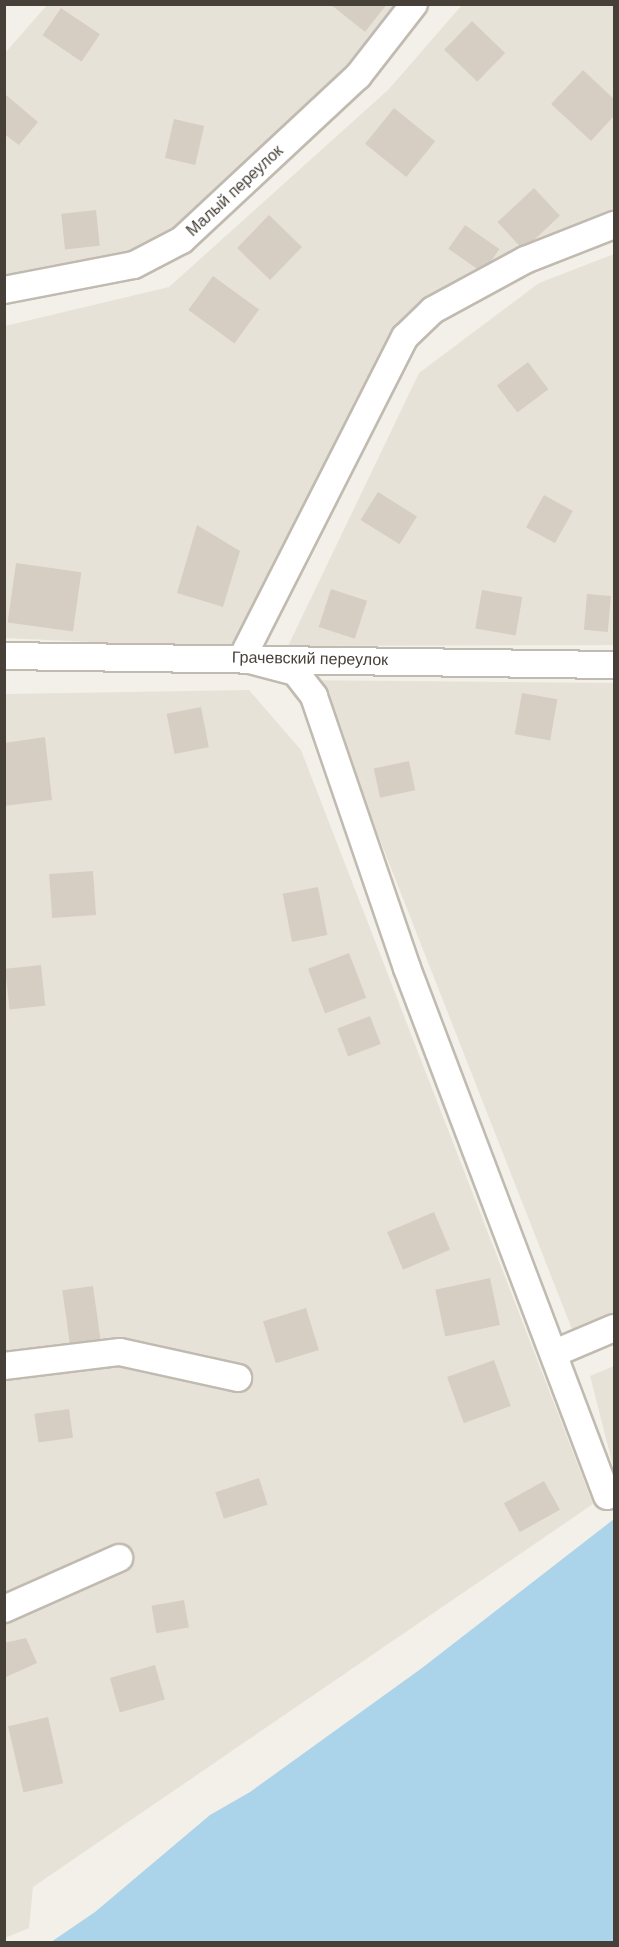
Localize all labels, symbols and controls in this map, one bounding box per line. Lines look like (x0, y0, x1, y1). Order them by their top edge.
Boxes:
street label: Малый переулок (183, 141, 287, 241)
street label: Грачевский переулок (232, 648, 388, 670)

